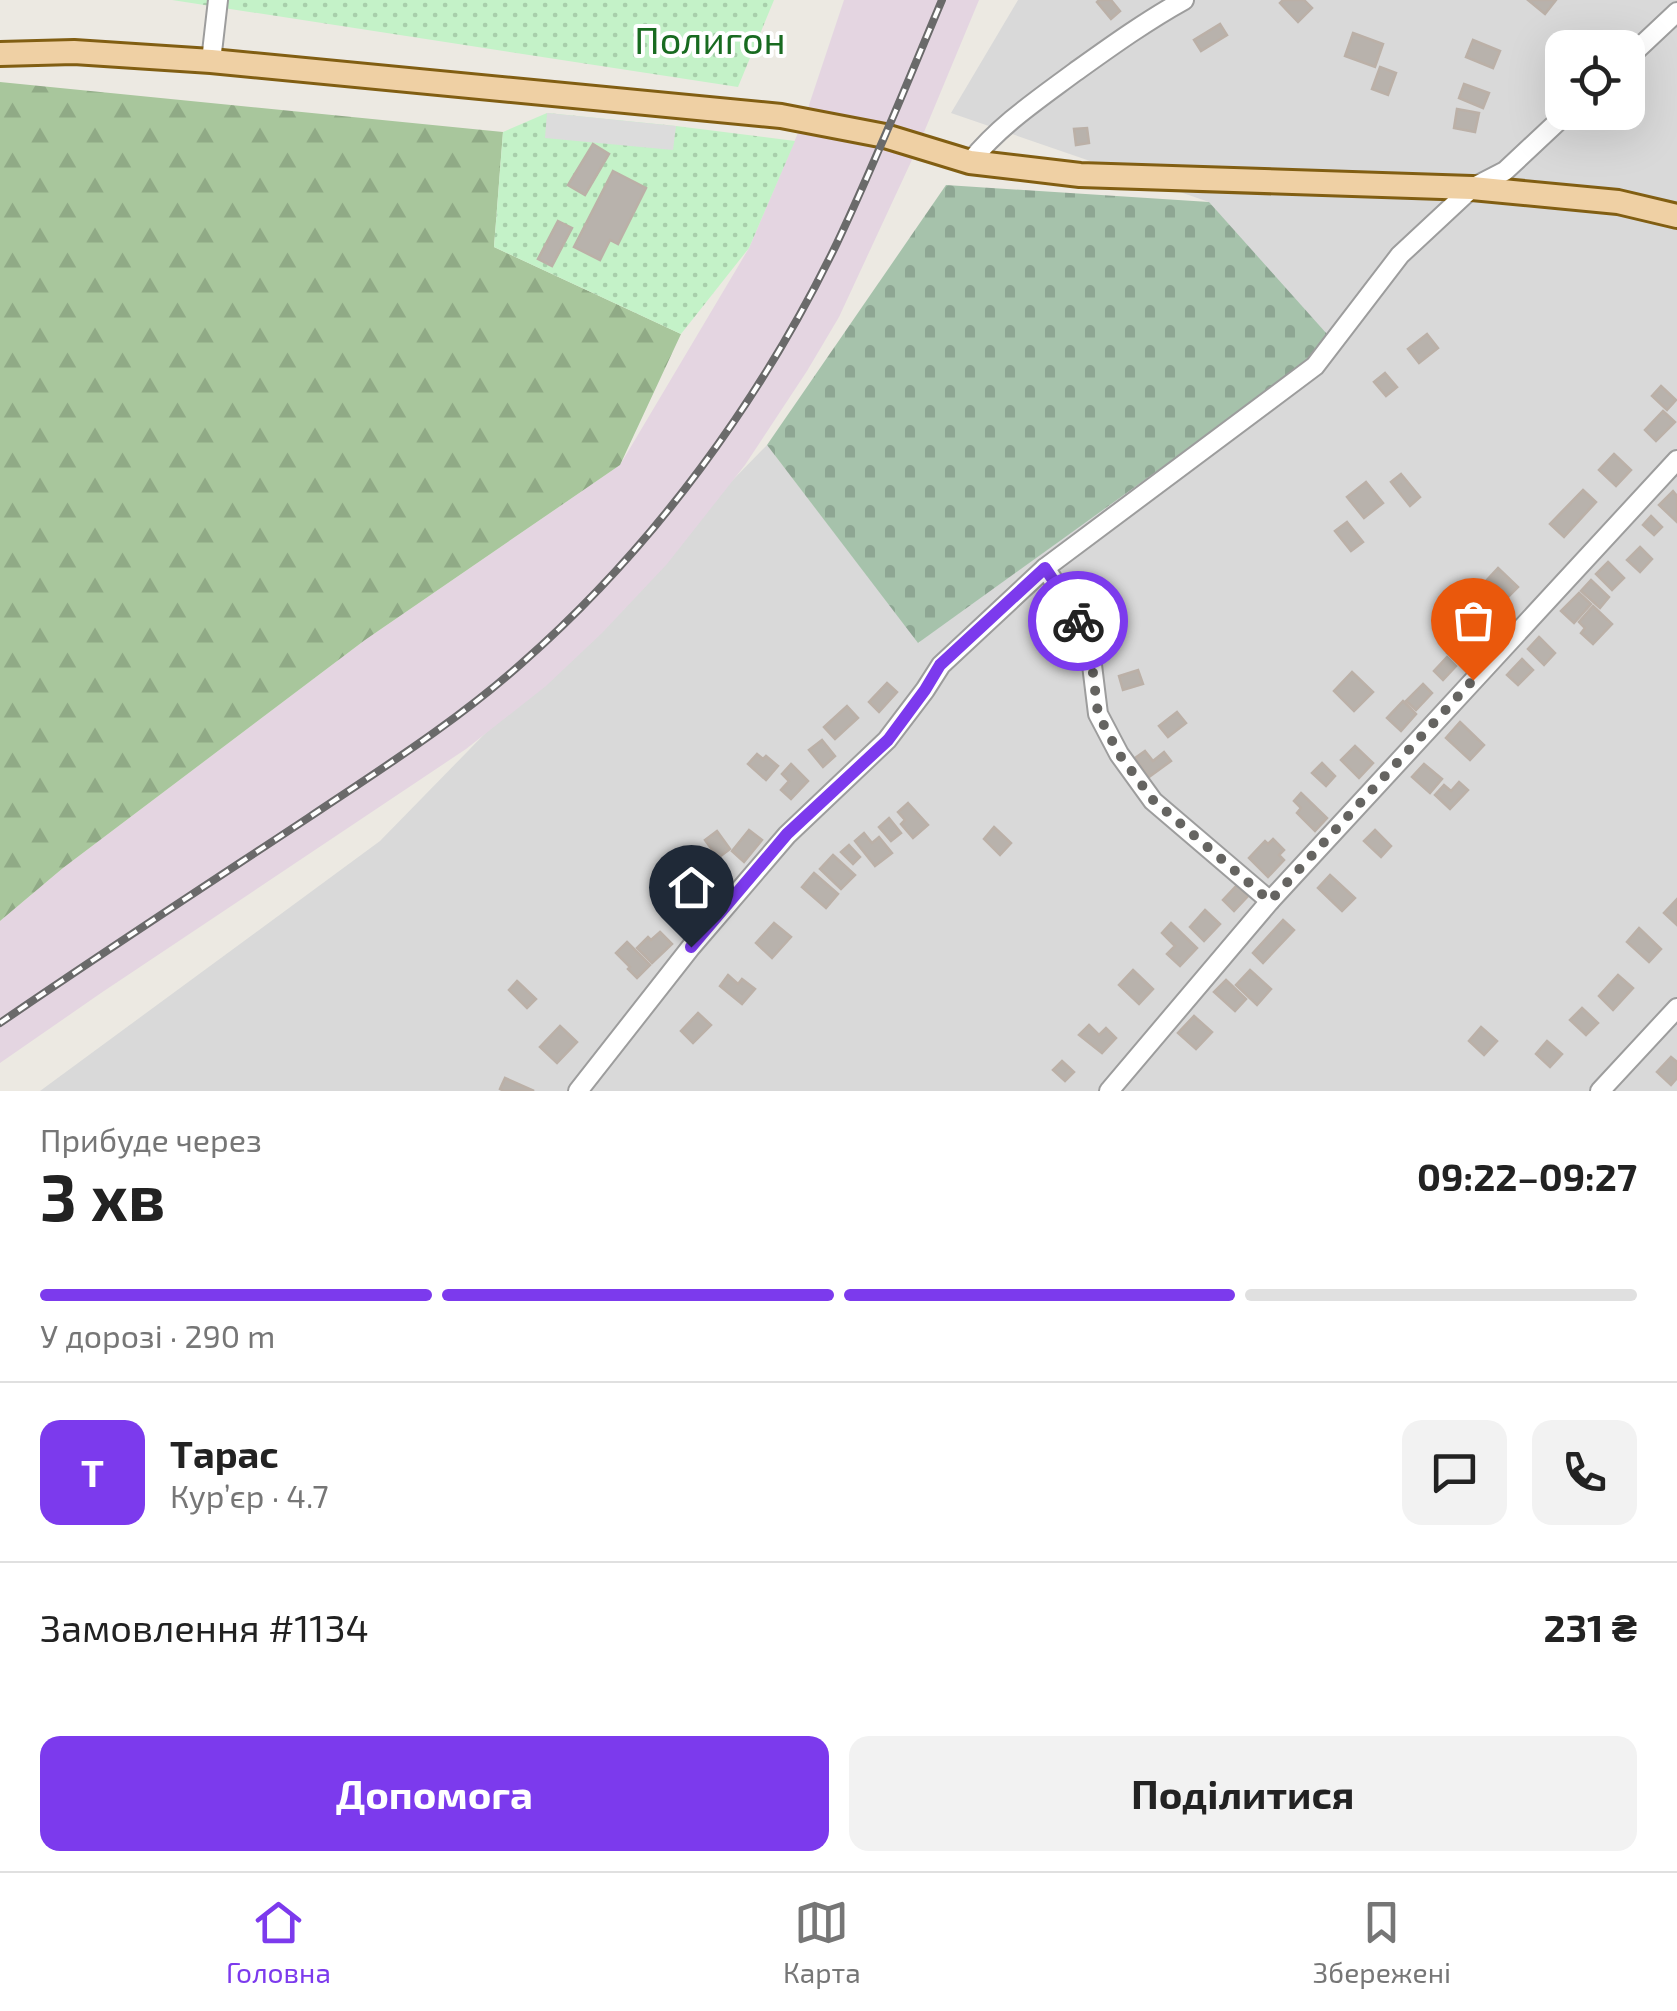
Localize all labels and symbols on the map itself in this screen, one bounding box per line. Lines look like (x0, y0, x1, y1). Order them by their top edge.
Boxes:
park label: Полигон (634, 16, 786, 62)
courier (1028, 571, 1128, 671)
pin (1431, 578, 1516, 681)
pin (649, 845, 734, 948)

